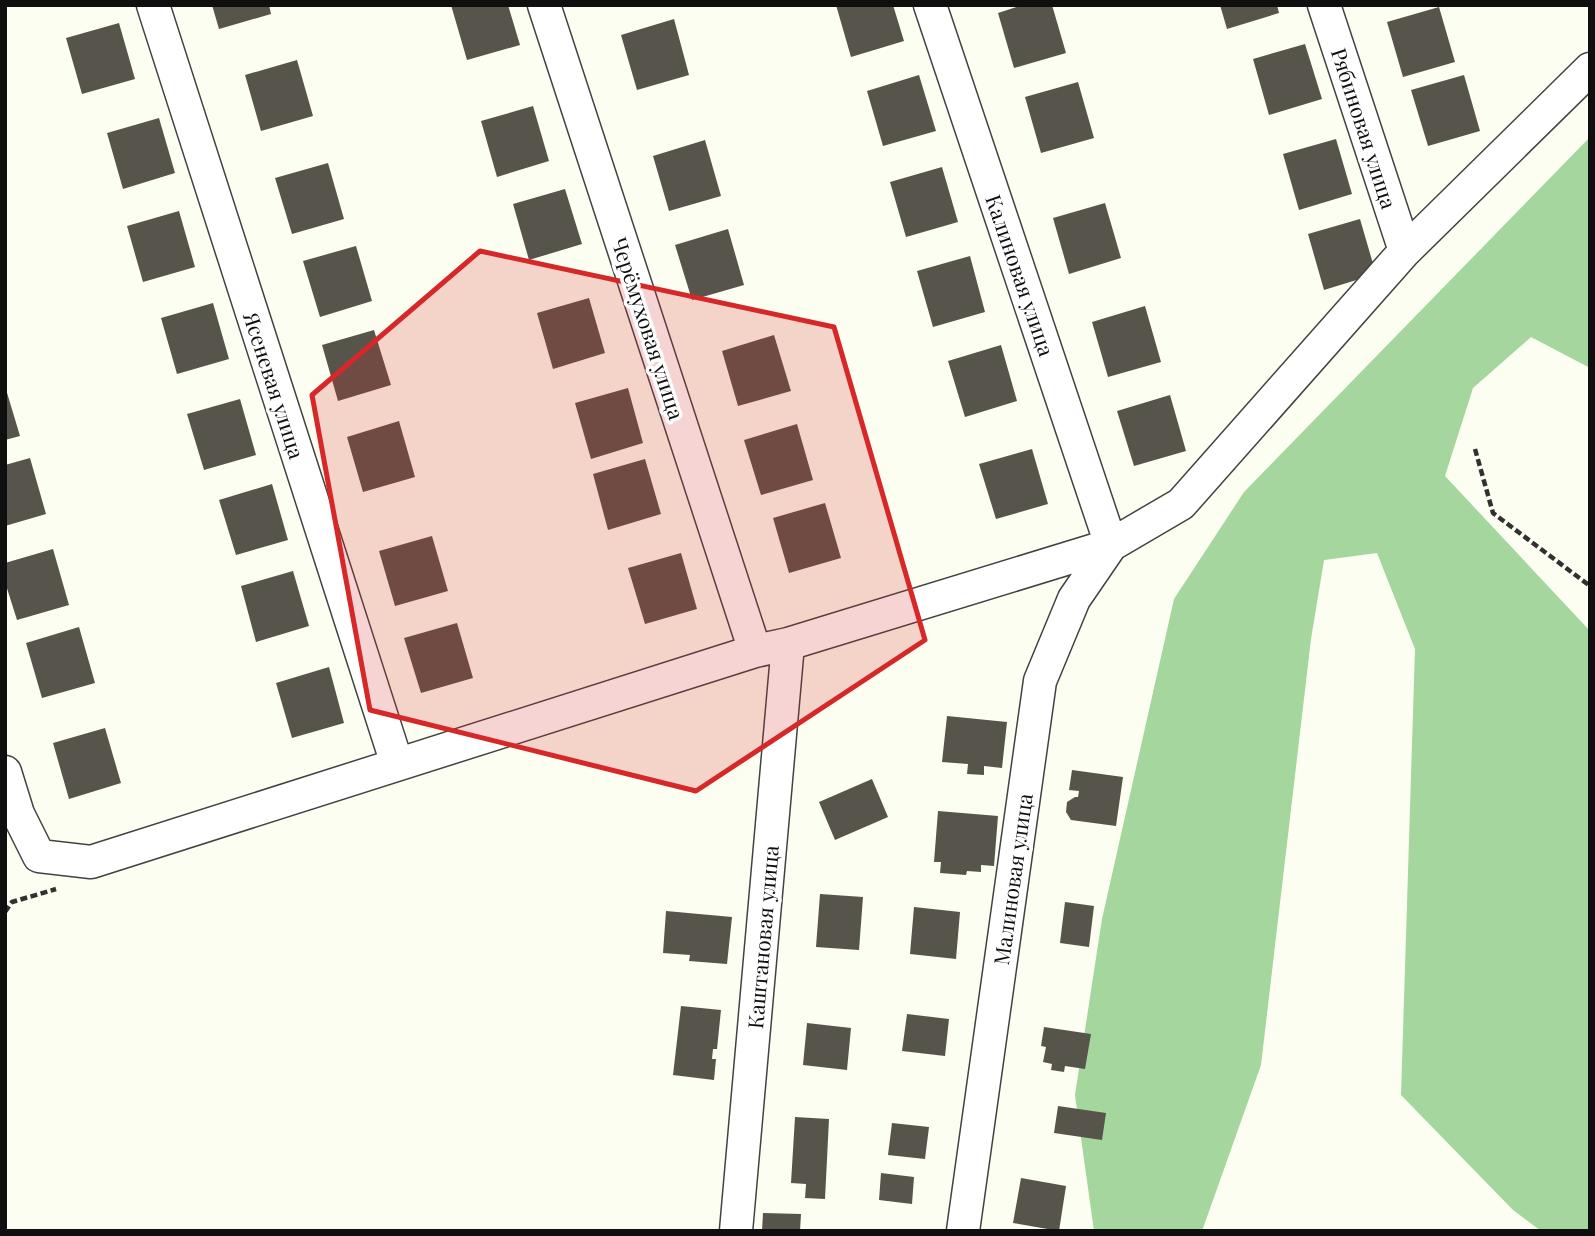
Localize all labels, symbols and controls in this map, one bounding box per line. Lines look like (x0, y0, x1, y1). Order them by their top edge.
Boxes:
street label: Рябиновая улица (1326, 44, 1404, 212)
street label: Калиновая улица (980, 190, 1062, 360)
street label: Черёмуховая улица (606, 233, 692, 423)
street label: Ясеневая улица (238, 307, 312, 462)
street label: Малиновая улица (986, 791, 1038, 967)
street label: Каштановая улица (740, 844, 784, 1030)

